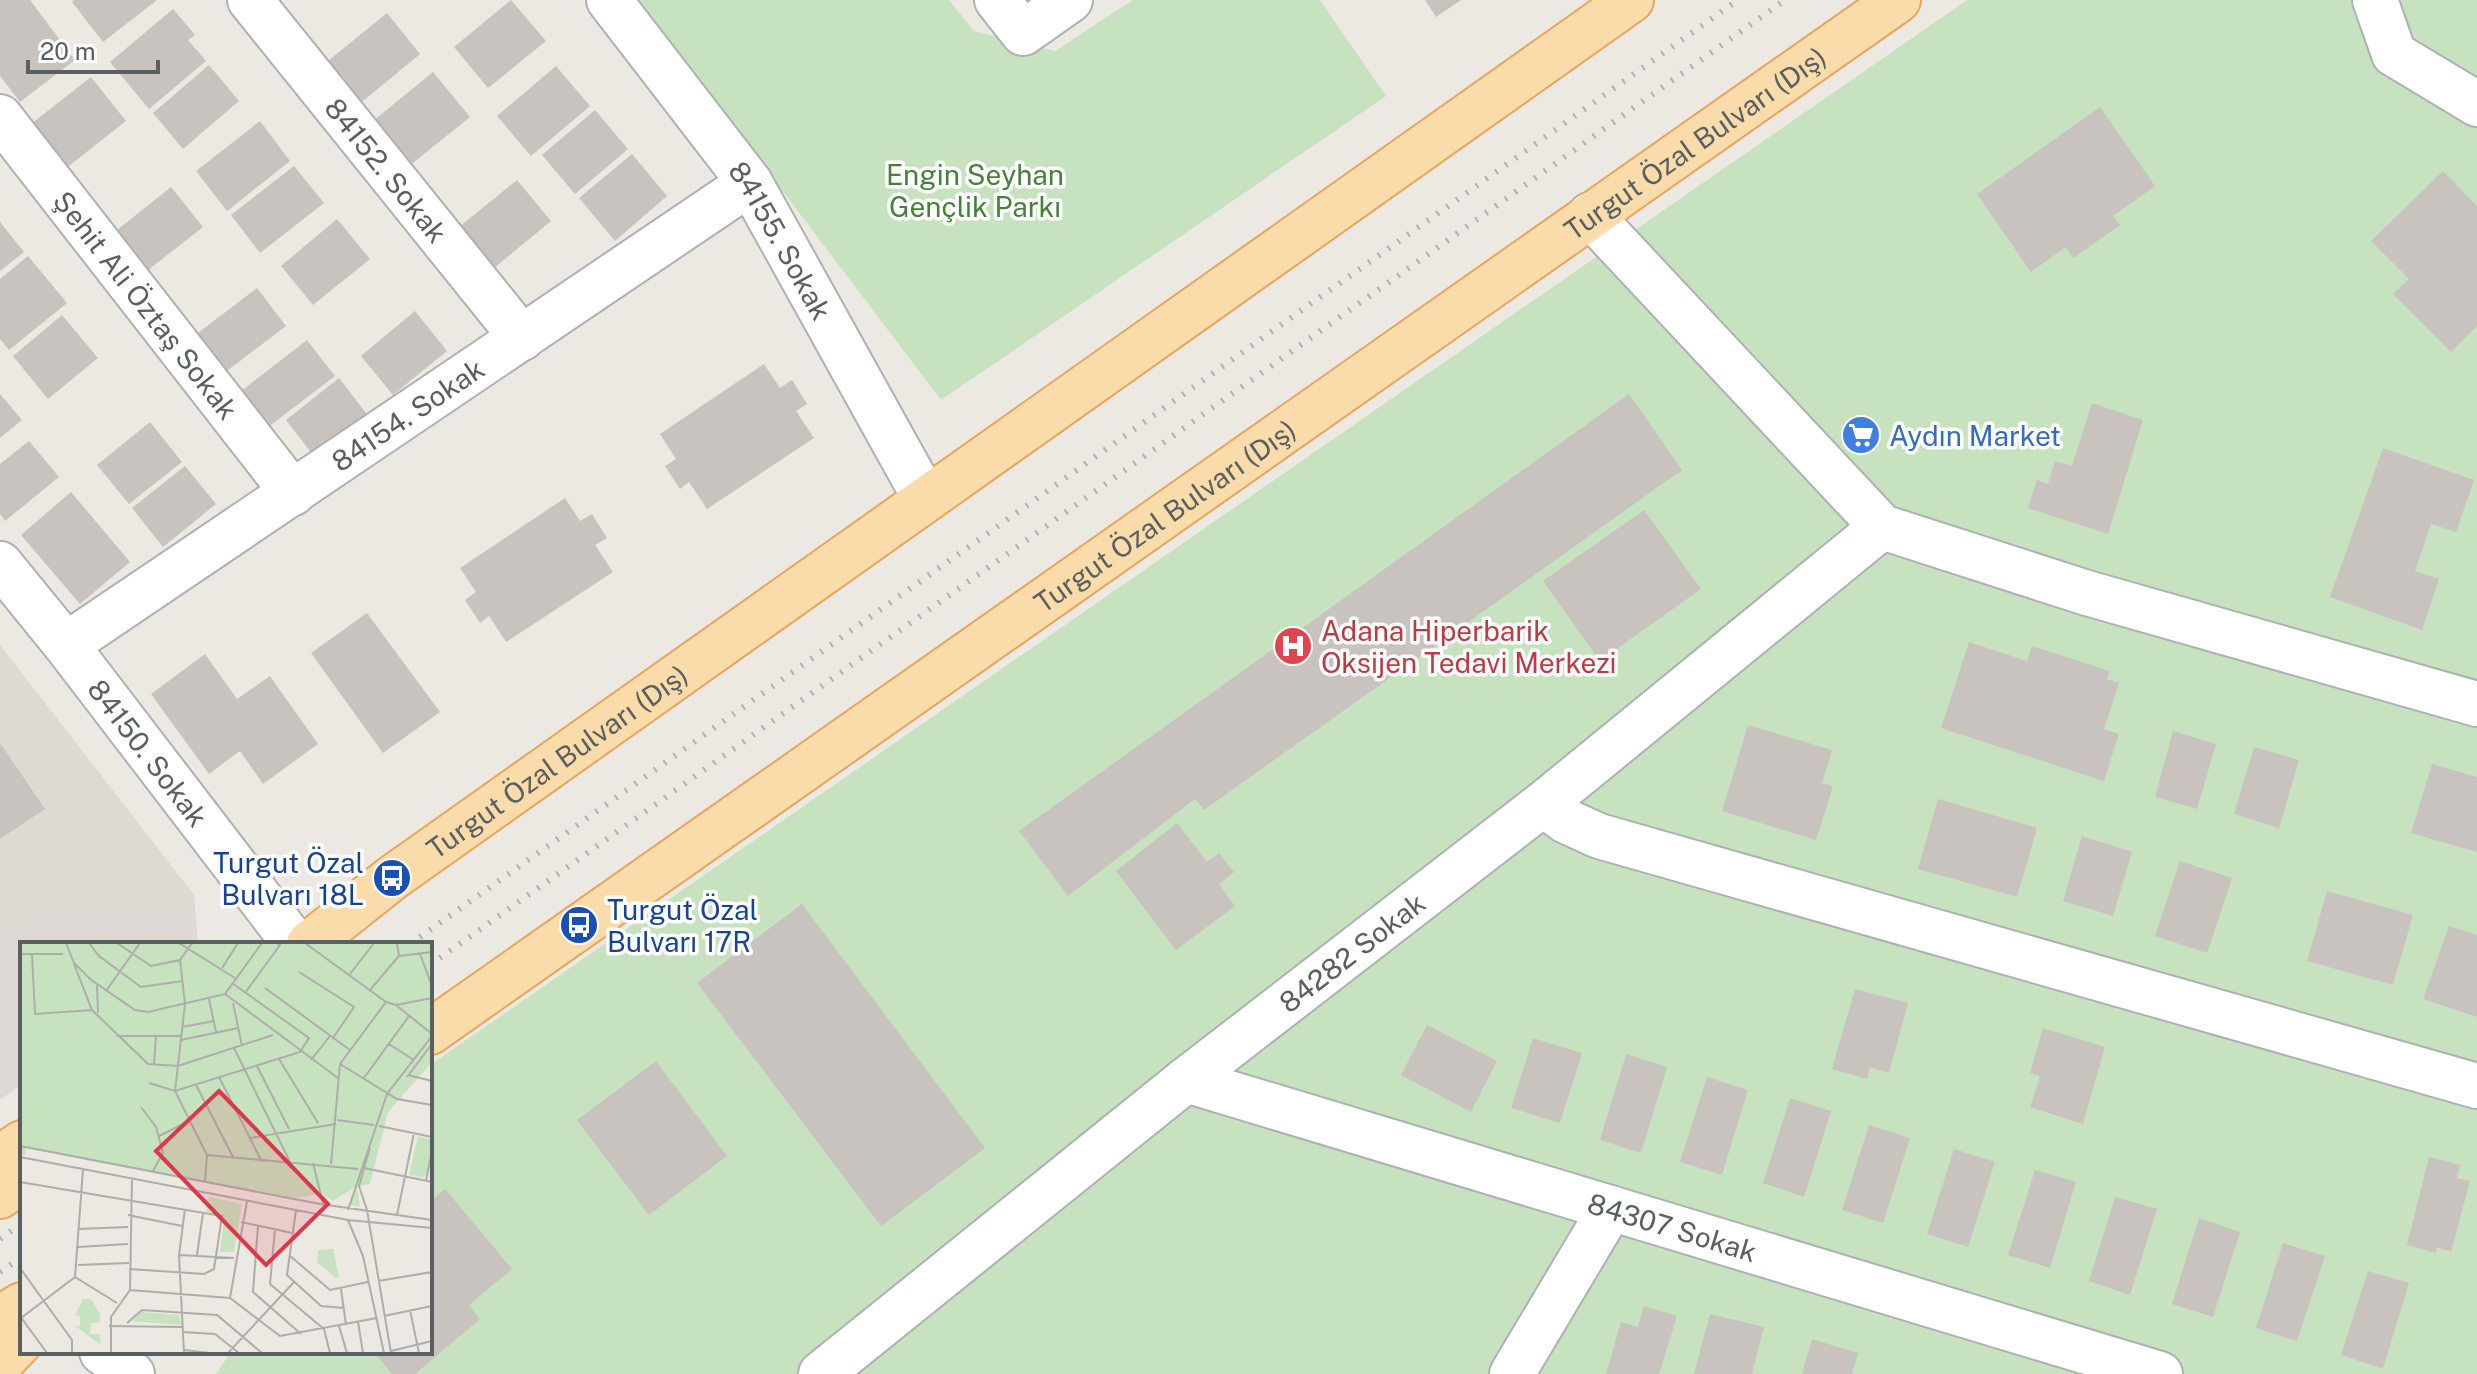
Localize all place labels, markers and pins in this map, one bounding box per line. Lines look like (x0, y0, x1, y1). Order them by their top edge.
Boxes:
supermarket icon: Aydın Market (1840, 414, 1882, 456)
place label: Aydın Market (1889, 419, 2061, 452)
place label: Adana Hiperbarik Oksijen Tedavi Merkezi (1321, 614, 1617, 679)
hospital icon: Adana Hiperbarik Oksijen Tedavi Merkezi (1272, 625, 1314, 667)
place label: Turgut Özal Bulvarı 18L (213, 846, 364, 911)
bus stop icon: Turgut Özal Bulvarı 18L (371, 857, 413, 899)
place label: Turgut Özal Bulvarı 17R (607, 893, 758, 958)
bus stop icon: Turgut Özal Bulvarı 17R (558, 904, 600, 946)

